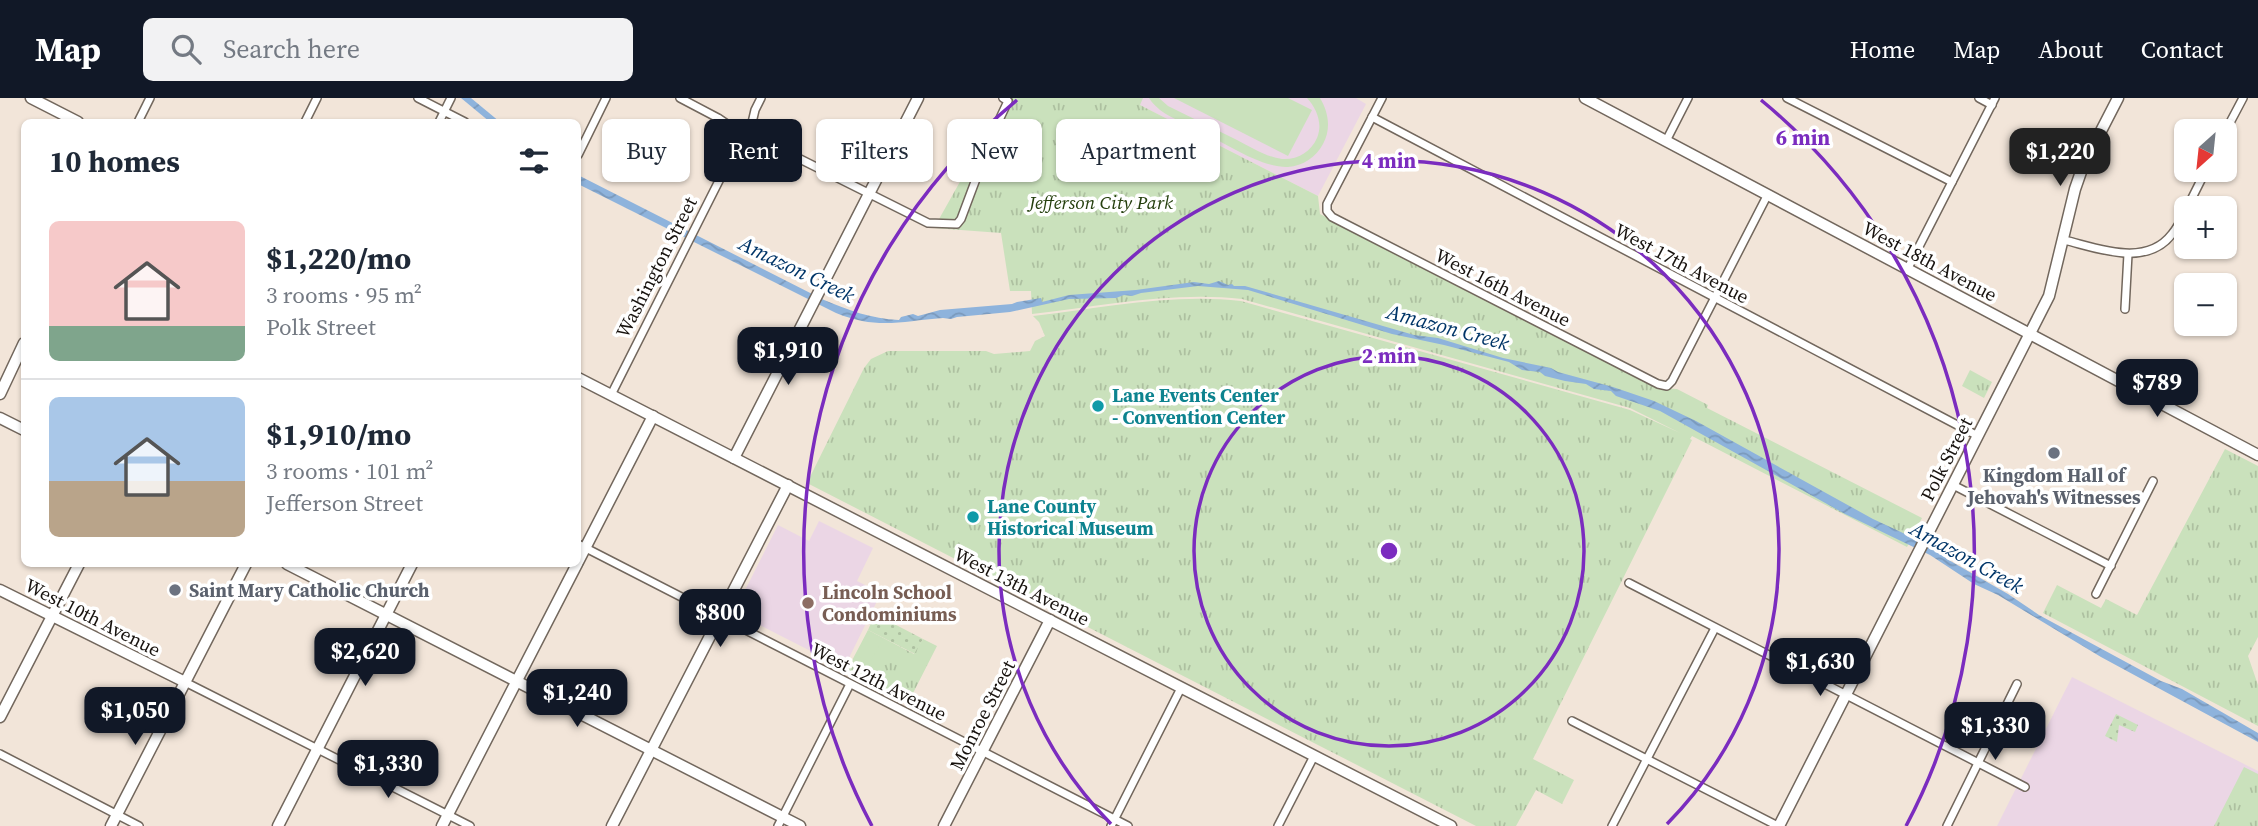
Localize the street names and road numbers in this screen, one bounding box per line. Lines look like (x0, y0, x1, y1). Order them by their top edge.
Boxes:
street label: Washington Street (609, 191, 703, 342)
street label: West 18th Avenue (1858, 215, 2002, 307)
street label: West 17th Avenue (1610, 217, 1754, 309)
street label: West 16th Avenue (1431, 242, 1575, 332)
street label: Polk Street (1914, 412, 1979, 505)
street label: West 13th Avenue (950, 541, 1094, 631)
street label: West 10th Avenue (21, 572, 165, 662)
street label: West 12th Avenue (807, 636, 951, 726)
street label: Monroe Street (943, 655, 1021, 774)

